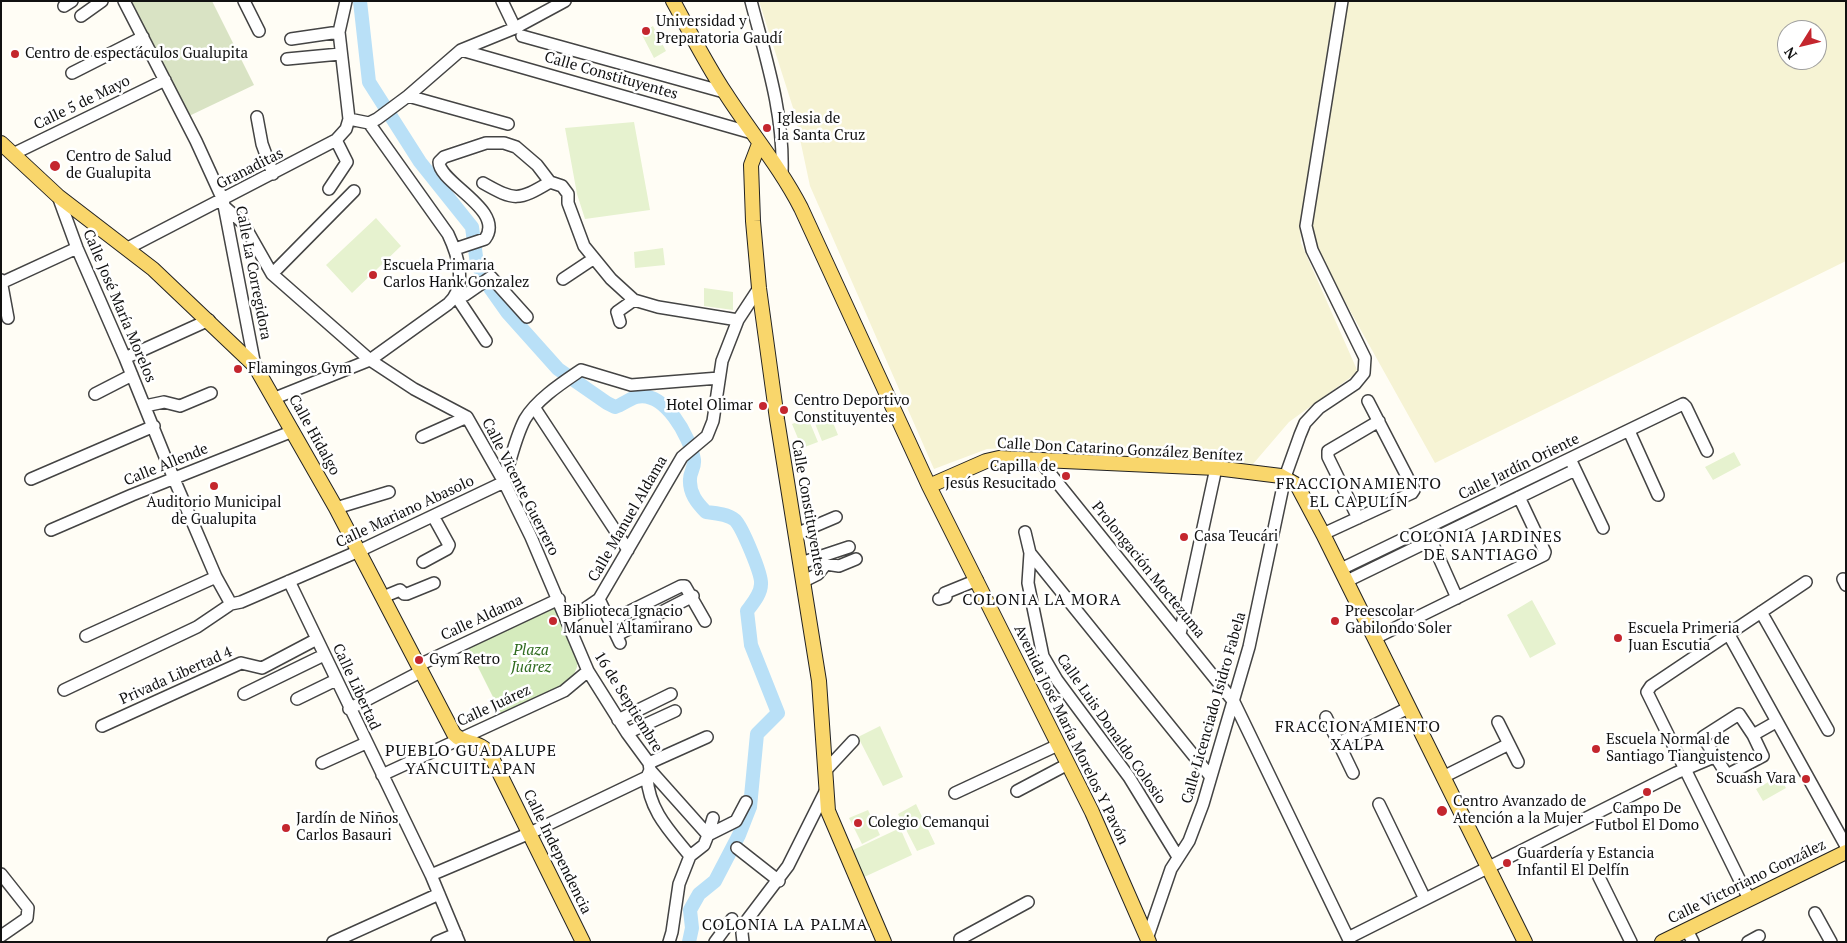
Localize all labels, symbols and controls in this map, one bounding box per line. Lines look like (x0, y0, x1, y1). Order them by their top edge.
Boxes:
place label: Universidad y Preparatoria Gaudí (656, 13, 782, 48)
north arrow (1777, 20, 1827, 70)
marker: Universidad y Preparatoria Gaudí (640, 25, 652, 37)
text: N (1779, 44, 1801, 63)
place label: Centro de espectáculos Gualupita (25, 45, 248, 63)
marker: Centro de espectáculos Gualupita (9, 48, 21, 60)
street label: Calle Constituyentes (542, 48, 680, 104)
street label: Calle 5 de Mayo (31, 72, 133, 134)
place label: Iglesia de la Santa Cruz (777, 110, 865, 145)
marker: Iglesia de la Santa Cruz (761, 122, 773, 134)
street label: Granaditas (214, 144, 286, 194)
place label: Centro de Salud de Gualupita (66, 148, 172, 183)
marker: Centro de Salud de Gualupita (48, 159, 62, 173)
street label: Calle La Corregidora (231, 205, 275, 341)
street label: Calle José María Morelos (79, 227, 159, 385)
place label: Escuela Primaria Carlos Hank Gonzalez (383, 257, 529, 292)
marker: Escuela Primaria Carlos Hank Gonzalez (367, 269, 379, 281)
place label: Flamingos Gym (248, 360, 352, 378)
marker: Flamingos Gym (232, 363, 244, 375)
street label: Calle Hidalgo (284, 392, 344, 478)
place label: Centro Deportivo Constituyentes (794, 392, 909, 427)
place label: Hotel Olimar (666, 397, 753, 415)
marker: Hotel Olimar (757, 400, 769, 412)
marker: Centro Deportivo Constituyentes (778, 404, 790, 416)
street label: Calle Vicente Guerrero (478, 415, 562, 559)
street label: Calle Jardín Oriente (1456, 430, 1582, 504)
street label: Calle Don Catarino González Benítez (997, 435, 1243, 465)
street label: Calle Constituyentes (787, 438, 829, 578)
street label: Calle Allende (121, 440, 211, 490)
street label: Calle Manuel Aldama (585, 453, 671, 585)
place label: Capilla de Jesús Resucitado (945, 458, 1056, 493)
marker: Capilla de Jesús Resucitado (1060, 470, 1072, 482)
street label: Calle Mariano Abasolo (333, 472, 477, 552)
district label: FRACCIONAMIENTO EL CAPULÍN (1274, 474, 1444, 512)
marker: Auditorio Municipal de Gualupita (208, 480, 220, 492)
place label: Auditorio Municipal de Gualupita (147, 494, 281, 529)
street label: Prolongación Moctezuma (1087, 498, 1209, 642)
district label: COLONIA JARDINES DE SANTIAGO (1397, 527, 1565, 565)
place label: Casa Teucári (1194, 528, 1278, 546)
marker: Casa Teucári (1178, 531, 1190, 543)
district label: COLONIA LA MORA (960, 590, 1124, 610)
street label: Calle Aldama (438, 591, 526, 645)
place label: Biblioteca Ignacio Manuel Altamirano (563, 603, 693, 638)
place label: Preescolar Gabilondo Soler (1345, 603, 1452, 638)
street label: Calle Licenciado Isidro Fabela (1178, 610, 1250, 806)
marker: Biblioteca Ignacio Manuel Altamirano (547, 615, 559, 627)
marker: Preescolar Gabilondo Soler (1329, 615, 1341, 627)
place label: Escuela Primeria Juan Escutia (1628, 620, 1740, 655)
street label: Avenida José María Morelos Y Pavón (1010, 622, 1132, 848)
marker: Escuela Primeria Juan Escutia (1612, 632, 1624, 644)
street label: Calle Libertad (328, 641, 384, 733)
park label: Plaza Juárez (511, 642, 551, 677)
street label: Privada Libertad 4 (117, 643, 235, 709)
street label: 16 de Septiembre (590, 648, 666, 756)
place label: Gym Retro (429, 651, 500, 669)
street label: Calle Luis Donaldo Colosio (1052, 651, 1170, 807)
marker: Gym Retro (413, 654, 425, 666)
street label: Calle Juárez (454, 681, 534, 731)
district label: FRACCIONAMIENTO XALPA (1273, 717, 1443, 755)
place label: Escuela Normal de Santiago Tianguistenco (1606, 731, 1763, 766)
district label: PUEBLO GUADALUPE YANCUITLAPAN (383, 741, 559, 779)
marker: Escuela Normal de Santiago Tianguistenco (1590, 743, 1602, 755)
place label: Scuash Vara (1716, 770, 1796, 788)
marker: Scuash Vara (1800, 773, 1812, 785)
marker: Campo De Futbol El Domo (1641, 786, 1653, 798)
street label: Calle Independencia (519, 787, 595, 917)
place label: Centro Avanzado de Atención a la Mujer (1453, 793, 1586, 828)
place label: Campo De Futbol El Domo (1595, 800, 1699, 835)
marker: Centro Avanzado de Atención a la Mujer (1435, 804, 1449, 818)
place label: Jardín de Niños Carlos Basauri (296, 810, 399, 845)
place label: Colegio Cemanqui (868, 814, 990, 832)
marker: Colegio Cemanqui (852, 817, 864, 829)
marker: Jardín de Niños Carlos Basauri (280, 822, 292, 834)
street label: Calle Victoriano González (1665, 836, 1829, 928)
place label: Guardería y Estancia Infantil El Delfín (1517, 845, 1654, 880)
marker: Guardería y Estancia Infantil El Delfín (1501, 857, 1513, 869)
district label: COLONIA LA PALMA (700, 915, 870, 935)

